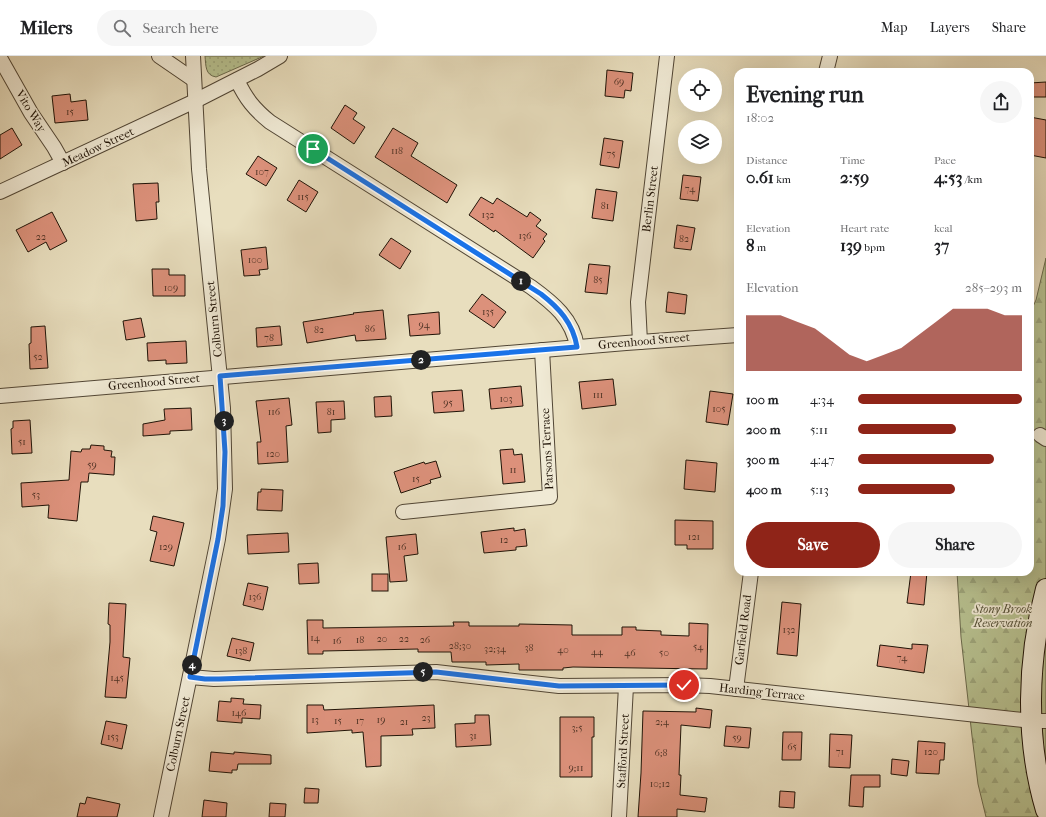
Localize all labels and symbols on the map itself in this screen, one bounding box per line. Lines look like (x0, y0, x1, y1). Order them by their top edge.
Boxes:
house number: 69 (614, 76, 624, 88)
street label: Vito Way (12, 86, 49, 135)
house number: 15 (66, 106, 74, 118)
street label: Meadow Street (60, 124, 137, 170)
pin (296, 132, 330, 166)
house number: 118 (391, 145, 403, 157)
house number: 75 (606, 148, 616, 160)
street label: Berlin Street (639, 164, 661, 233)
house number: 107 (255, 166, 269, 178)
house number: 74 (685, 183, 696, 195)
house number: 115 (297, 191, 309, 203)
house number: 81 (601, 200, 609, 212)
house number: 132 (482, 209, 494, 221)
house number: 136 (518, 230, 532, 242)
house number: 22 (36, 231, 46, 243)
house number: 82 (679, 233, 689, 245)
house number: 100 (248, 254, 262, 266)
pin: 1 (511, 271, 531, 291)
house number: 85 (593, 274, 603, 286)
street label: Colburn Street (203, 279, 225, 358)
house number: 109 (164, 282, 178, 294)
house number: 135 (482, 306, 494, 318)
house number: 94 (418, 319, 431, 331)
house number: 86 (365, 323, 376, 335)
house number: 82 (314, 324, 324, 336)
street label: Greenhood Street (598, 330, 691, 352)
house number: 78 (264, 332, 274, 344)
pin: 2 (411, 350, 431, 370)
house number: 52 (33, 351, 43, 363)
street label: Greenhood Street (108, 371, 201, 393)
house number: 111 (593, 389, 603, 401)
house number: 103 (499, 393, 513, 405)
house number: 95 (443, 397, 453, 409)
house number: 105 (712, 403, 726, 415)
house number: 116 (268, 406, 281, 418)
house number: 81 (327, 406, 335, 418)
street label: Parsons Terrace (538, 408, 556, 490)
pin: 3 (214, 411, 234, 431)
house number: 51 (18, 436, 26, 448)
house number: 120 (266, 448, 280, 460)
house number: 59 (87, 459, 97, 471)
house number: 11 (509, 464, 517, 476)
house number: 15 (412, 473, 420, 485)
house number: 53 (32, 489, 40, 501)
house number: 121 (688, 531, 700, 543)
house number: 12 (500, 534, 508, 546)
house number: 129 (159, 541, 173, 553)
house number: 16 (398, 541, 407, 553)
house number: 136 (248, 591, 262, 603)
street label: Garfield Road (732, 594, 754, 666)
park label: Stony Brook Reservation (973, 602, 1033, 630)
house number: 132 (783, 624, 795, 636)
house number: 14 (310, 632, 321, 644)
house number: 20 (377, 633, 387, 645)
house number: 22 (399, 633, 409, 645)
house number: 18 (356, 634, 364, 646)
house number: 26 (420, 634, 431, 646)
house number: 16 (333, 635, 342, 647)
house number: 28;30 (449, 640, 471, 652)
house number: 54 (693, 641, 704, 653)
house number: 38 (524, 642, 534, 654)
house number: 32;34 (484, 643, 507, 655)
house number: 40 (557, 644, 569, 656)
house number: 138 (235, 645, 247, 657)
house number: 44 (591, 646, 604, 658)
house number: 46 (624, 647, 636, 659)
house number: 50 (659, 647, 669, 659)
house number: 74 (897, 652, 908, 664)
pin: 4 (182, 655, 202, 675)
pin: 5 (413, 662, 433, 682)
pin (667, 668, 701, 702)
house number: 145 (110, 672, 124, 684)
street label: Harding Terrace (718, 681, 806, 703)
street label: Colburn Street (163, 694, 193, 773)
house number: 146 (232, 707, 247, 719)
house number: 23 (421, 712, 431, 724)
street label: Stafford Street (614, 713, 632, 789)
house number: 13 (311, 714, 319, 726)
house number: 19 (377, 714, 385, 726)
house number: 15 (334, 715, 342, 727)
house number: 17 (356, 715, 364, 727)
house number: 21 (400, 716, 408, 728)
house number: 2;4 (655, 716, 670, 728)
house number: 3;5 (572, 722, 582, 734)
house number: 31 (469, 730, 477, 742)
house number: 153 (107, 731, 119, 743)
house number: 59 (732, 732, 742, 744)
house number: 65 (787, 741, 797, 753)
house number: 71 (836, 746, 844, 758)
house number: 120 (924, 746, 938, 758)
house number: 6;8 (655, 747, 668, 759)
house number: 9;11 (569, 762, 583, 774)
house number: 10;12 (650, 778, 670, 790)

